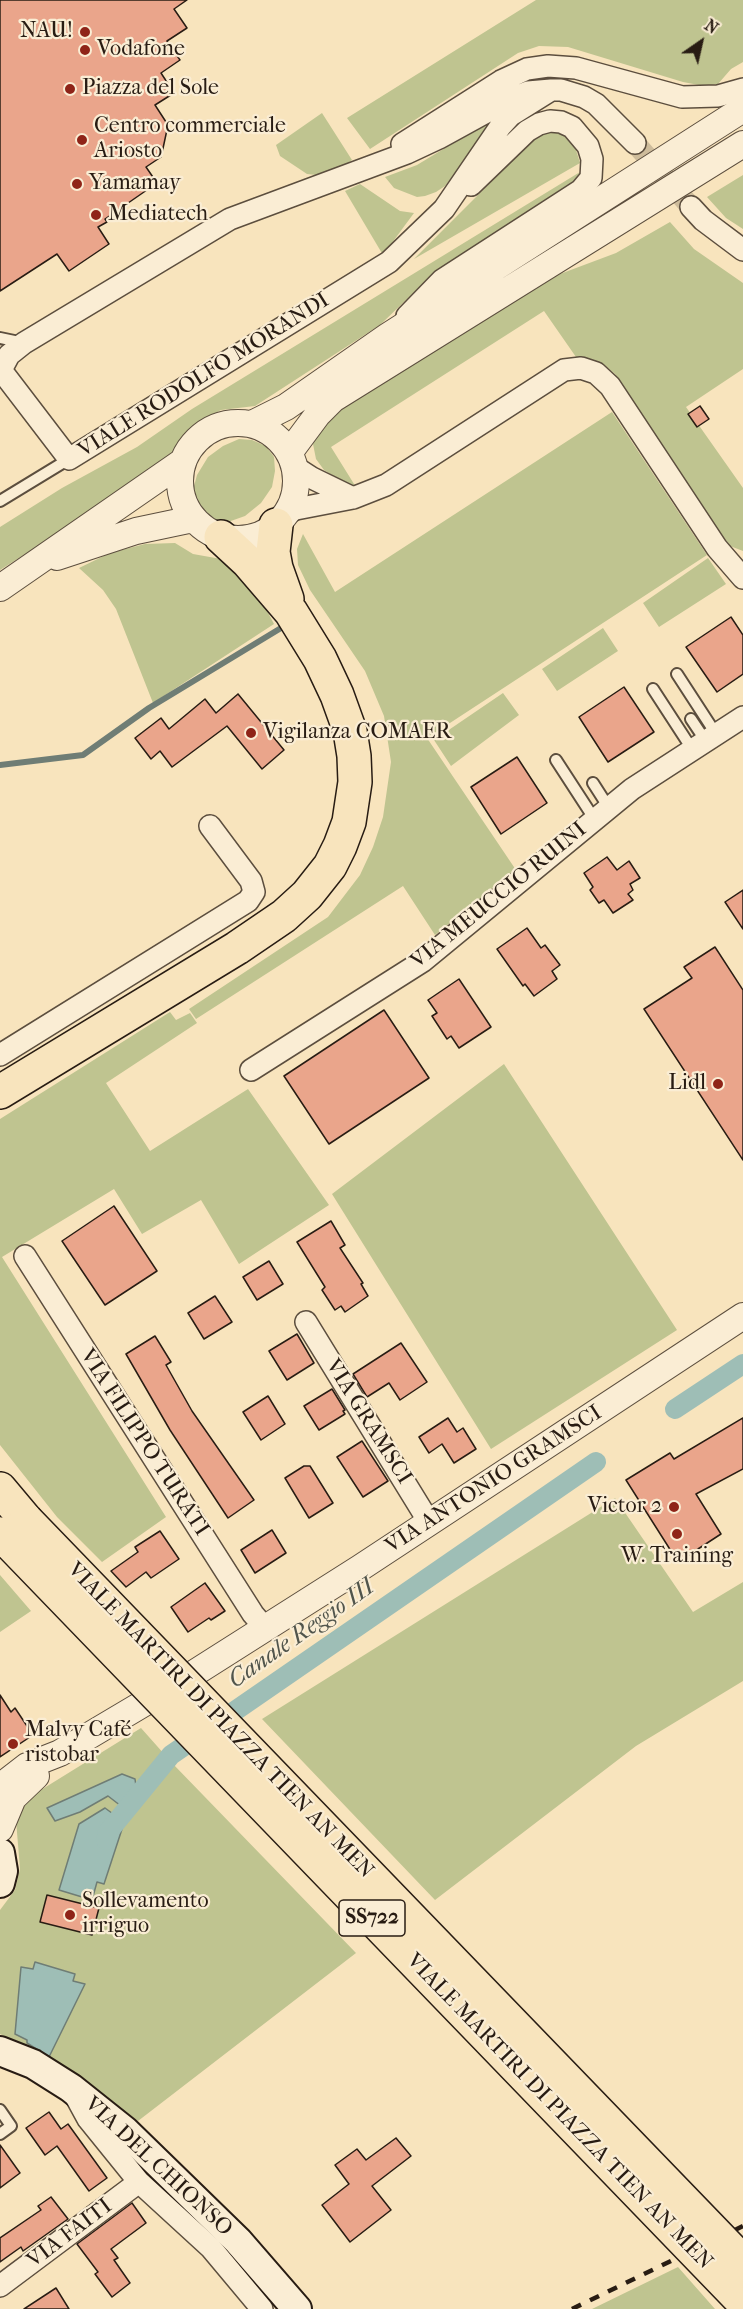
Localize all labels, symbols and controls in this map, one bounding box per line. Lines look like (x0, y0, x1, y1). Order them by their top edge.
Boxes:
north arrow (671, 12, 731, 72)
text: N (701, 15, 722, 38)
place label: NAU! (20, 19, 73, 45)
marker: NAU! (78, 25, 92, 39)
place label: Vodafone (97, 37, 185, 63)
marker: Vodafone (78, 43, 92, 57)
place label: Piazza del Sole (82, 76, 219, 102)
marker: Piazza del Sole (63, 82, 77, 96)
place label: Centro commerciale Ariosto (94, 114, 286, 166)
marker: Centro commerciale Ariosto (75, 133, 89, 147)
place label: Yamamay (89, 171, 181, 197)
marker: Yamamay (70, 177, 84, 191)
place label: Mediatech (108, 202, 208, 228)
marker: Mediatech (89, 208, 103, 222)
street label: VIALE RODOLFO MORANDI (74, 288, 334, 464)
place label: Vigilanza COMAER (263, 720, 451, 746)
marker: Vigilanza COMAER (244, 726, 258, 740)
street label: VIA MEUCCIO RUINI (406, 817, 592, 975)
place label: Lidl (668, 1071, 706, 1097)
marker: Lidl (711, 1077, 725, 1091)
street label: VIA FILIPPO TURATI (74, 1344, 214, 1542)
street label: VIA GRAMSCI (319, 1355, 417, 1489)
street label: VIA ANTONIO GRAMSCI (381, 1400, 607, 1560)
place label: Victor 2 (587, 1494, 662, 1520)
marker: Victor 2 (667, 1500, 681, 1514)
marker: W. Training (670, 1527, 684, 1541)
place label: W. Training (621, 1544, 733, 1570)
street label: VIALE MARTIRI DI PIAZZA TIEN AN MEN (61, 1557, 379, 1885)
water label: Canale Reggio III (223, 1573, 381, 1695)
place label: Malvy Café ristobar (25, 1718, 131, 1770)
marker: Malvy Café ristobar (6, 1737, 20, 1751)
place label: Sollevamento irriguo (82, 1889, 209, 1940)
road number: SS722 (339, 1900, 405, 1936)
marker: Sollevamento irriguo (63, 1908, 77, 1922)
street label: VIALE MARTIRI DI PIAZZA TIEN AN MEN (400, 1948, 718, 2276)
street label: VIA DEL CHIONSO (78, 2092, 238, 2242)
street label: VIA FAITI (22, 2193, 118, 2275)

